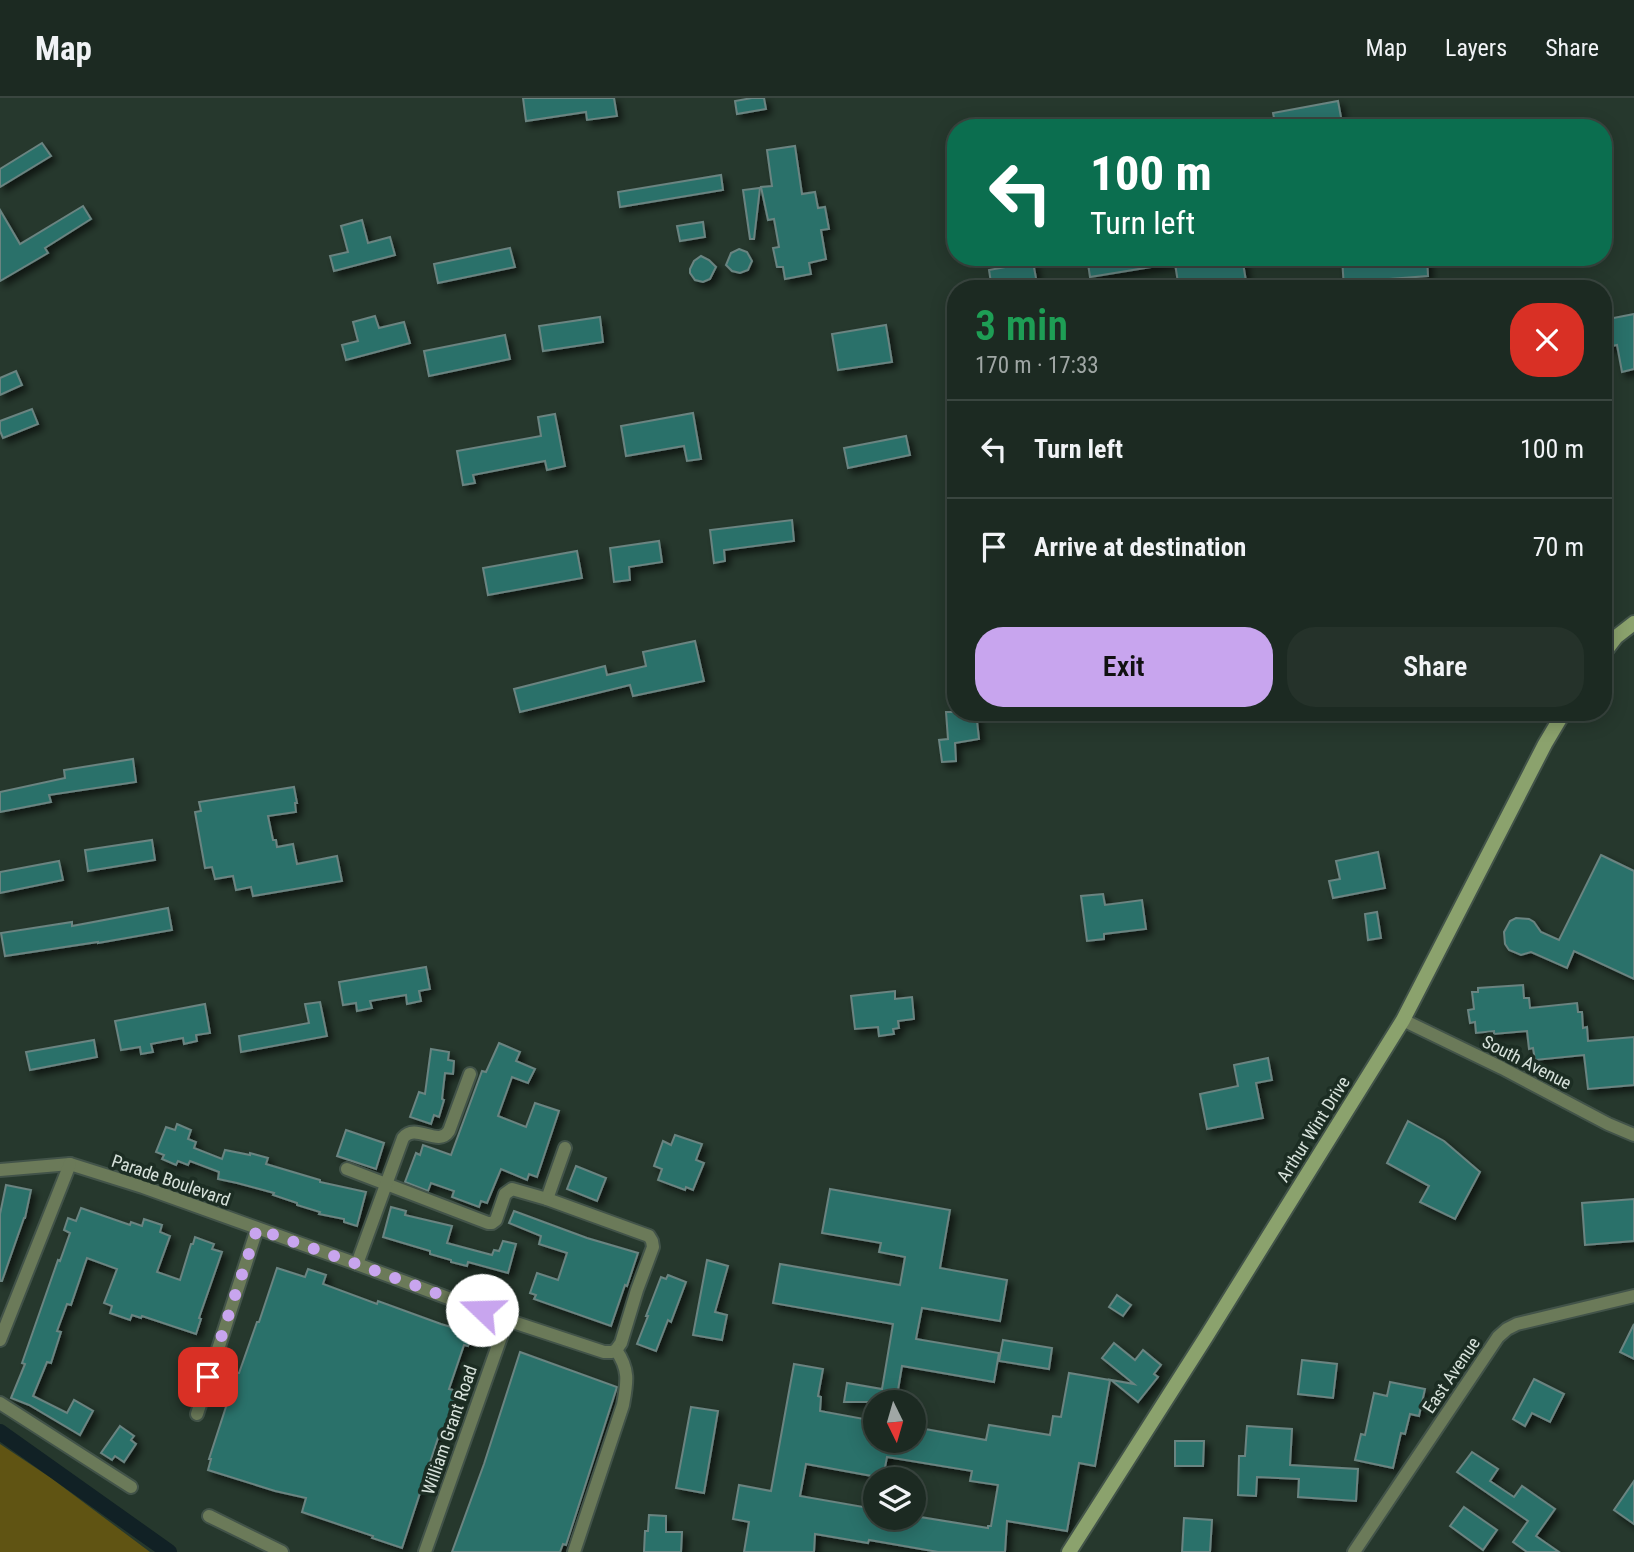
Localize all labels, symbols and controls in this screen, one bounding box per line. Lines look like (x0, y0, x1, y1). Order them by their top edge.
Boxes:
text: Map (35, 29, 92, 68)
text: Map (1366, 34, 1407, 62)
text: Layers (1445, 34, 1507, 62)
text: Share (1545, 34, 1599, 62)
text: 100 m (1090, 145, 1212, 202)
icon: left (975, 147, 1066, 238)
text: Turn left (1090, 204, 1195, 242)
text: 3 min (975, 301, 1068, 350)
button: close (1510, 303, 1584, 377)
text: 170 m · 17:33 (975, 352, 1099, 379)
icon: left (975, 430, 1013, 468)
text: Turn left (1034, 434, 1123, 464)
text: 100 m (1520, 434, 1584, 464)
icon: arrive (975, 528, 1013, 566)
text: Arrive at destination (1034, 532, 1246, 562)
text: 70 m (1533, 532, 1584, 562)
button: Exit (975, 627, 1273, 707)
button: Share (1287, 627, 1584, 707)
street label: South Avenue (1479, 1031, 1575, 1093)
street label: Arthur Wint Drive (1272, 1072, 1354, 1186)
street label: Parade Boulevard (109, 1150, 233, 1210)
position arrow (445, 1273, 519, 1347)
street label: East Avenue (1418, 1333, 1484, 1417)
pin (178, 1347, 238, 1407)
icon: arrive (189, 1358, 227, 1396)
street label: William Grant Road (417, 1363, 481, 1497)
north arrow (863, 1390, 926, 1452)
map controls (863, 1390, 926, 1530)
button: layers (863, 1467, 926, 1530)

